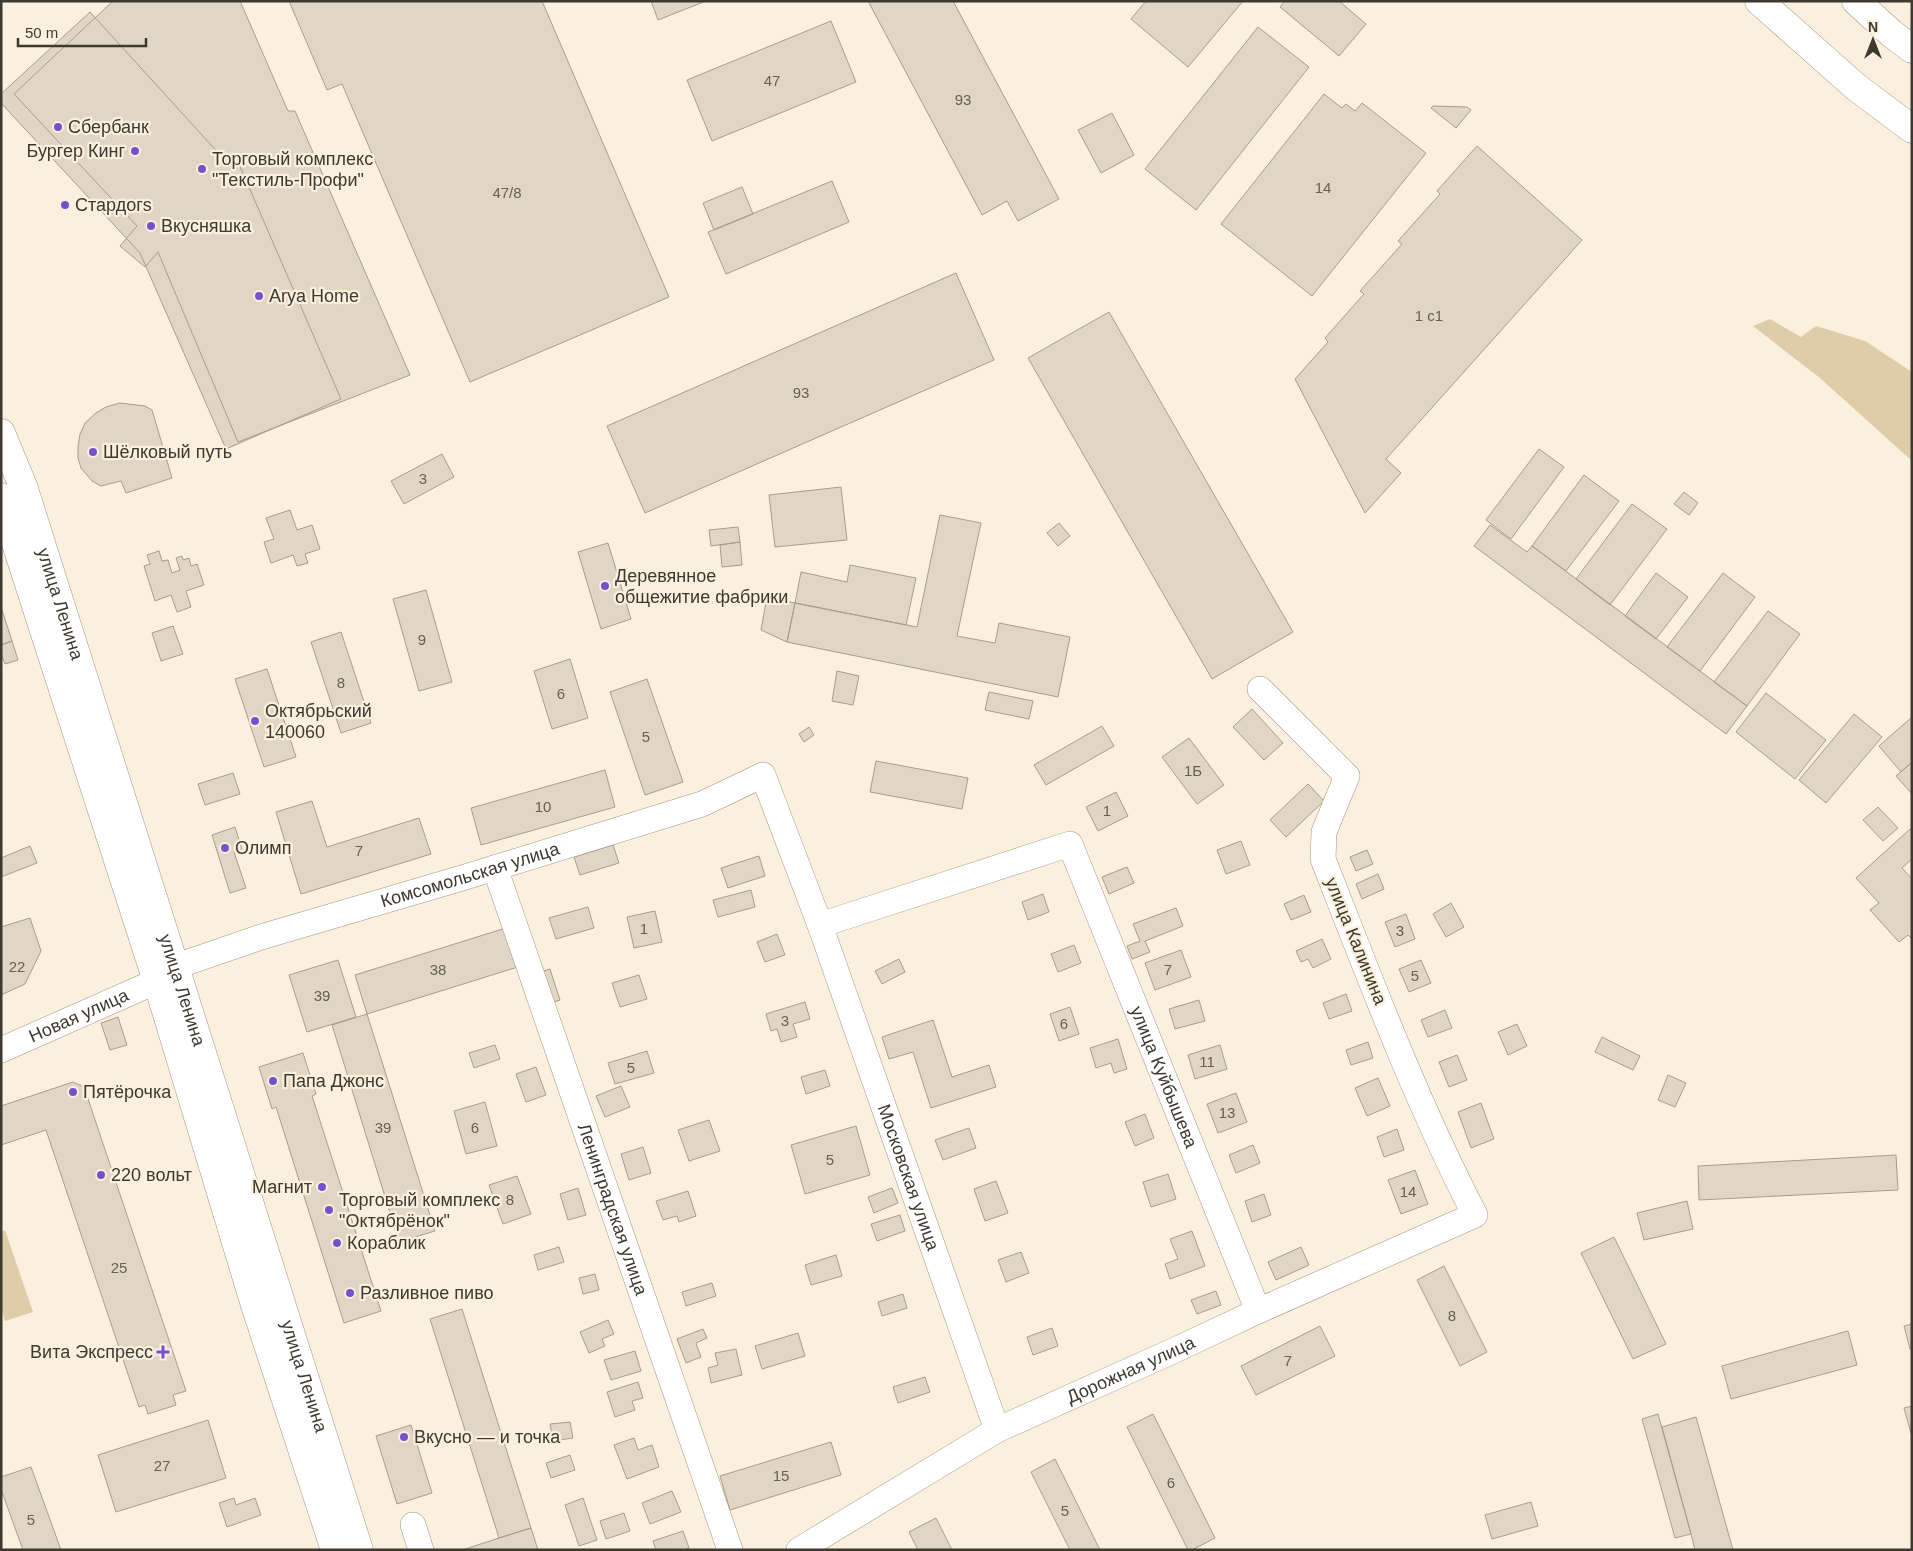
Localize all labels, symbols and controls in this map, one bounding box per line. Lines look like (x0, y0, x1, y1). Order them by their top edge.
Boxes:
scale bar (18, 15, 145, 47)
north arrow (1848, 15, 1898, 65)
text: N (1868, 19, 1878, 35)
text: 50 m (25, 24, 58, 41)
house number: 47 (764, 72, 780, 89)
house number: 93 (955, 91, 971, 108)
place label: Сбербанк (68, 117, 149, 137)
marker: Сбербанк (52, 121, 64, 133)
place label: Бургер Кинг (27, 141, 125, 161)
marker: Бургер Кинг (129, 145, 141, 157)
place label: Торговый комплекс "Текстиль-Профи" (212, 149, 373, 190)
marker: Торговый комплекс "Текстиль-Профи" (196, 163, 208, 175)
house number: 14 (1315, 179, 1331, 196)
house number: 47/8 (492, 184, 522, 201)
place label: Стардогs (75, 195, 152, 215)
marker: Стардогs (59, 199, 71, 211)
place label: Вкусняшка (161, 216, 252, 236)
marker: Вкусняшка (145, 220, 157, 232)
place label: Arya Home (269, 286, 359, 306)
marker: Arya Home (253, 290, 265, 302)
house number: 1 с1 (1415, 307, 1443, 324)
house number: 93 (793, 384, 809, 401)
place label: Шёлковый путь (103, 442, 232, 462)
marker: Шёлковый путь (87, 446, 99, 458)
house number: 3 (419, 470, 427, 487)
street label: улица Ленина (33, 545, 88, 663)
place label: Деревянное общежитие фабрики (615, 566, 788, 607)
marker: Деревянное общежитие фабрики (599, 580, 611, 592)
house number: 9 (418, 631, 426, 648)
house number: 8 (337, 674, 345, 691)
house number: 6 (557, 685, 565, 702)
place label: Октябрьский 140060 (265, 701, 372, 742)
marker: Октябрьский 140060 (249, 715, 261, 727)
house number: 5 (642, 728, 650, 745)
house number: 1Б (1184, 762, 1202, 779)
house number: 10 (535, 798, 551, 815)
house number: 1 (1103, 802, 1111, 819)
place label: Олимп (235, 838, 291, 858)
street label: Комсомольская улица (378, 838, 563, 911)
marker: Олимп (219, 842, 231, 854)
house number: 7 (355, 842, 363, 859)
street label: улица Калинина (1321, 874, 1391, 1008)
house number: 1 (640, 920, 648, 937)
house number: 3 (1396, 922, 1404, 939)
street label: улица Ленина (155, 932, 210, 1050)
house number: 22 (9, 958, 25, 975)
house number: 38 (430, 961, 446, 978)
house number: 7 (1164, 961, 1172, 978)
house number: 5 (1411, 967, 1419, 984)
street label: Новая улица (26, 984, 132, 1046)
house number: 39 (314, 987, 330, 1004)
street label: улица Куйбышева (1126, 1003, 1202, 1152)
house number: 3 (781, 1012, 789, 1029)
house number: 6 (1060, 1015, 1068, 1032)
house number: 11 (1199, 1053, 1215, 1070)
house number: 5 (627, 1059, 635, 1076)
place label: Папа Джонс (283, 1071, 384, 1091)
marker: Папа Джонс (267, 1075, 279, 1087)
place label: Пятёрочка (83, 1082, 172, 1102)
marker: Пятёрочка (67, 1086, 79, 1098)
street label: Московская улица (874, 1102, 944, 1254)
house number: 13 (1219, 1104, 1235, 1121)
house number: 39 (375, 1119, 391, 1136)
house number: 6 (471, 1119, 479, 1136)
street label: Ленинградская улица (574, 1121, 652, 1299)
house number: 5 (826, 1151, 834, 1168)
place label: 220 вольт (111, 1165, 192, 1185)
marker: 220 вольт (95, 1169, 107, 1181)
place label: Магнит (252, 1177, 312, 1197)
marker: Магнит (316, 1181, 328, 1193)
house number: 14 (1400, 1183, 1416, 1200)
place label: Торговый комплекс "Октябрёнок" (339, 1190, 500, 1231)
house number: 8 (506, 1191, 514, 1208)
marker: Торговый комплекс "Октябрёнок" (323, 1204, 335, 1216)
place label: Кораблик (347, 1233, 426, 1253)
marker: Кораблик (331, 1237, 343, 1249)
house number: 25 (111, 1259, 127, 1276)
place label: Разливное пиво (360, 1283, 494, 1303)
marker: Разливное пиво (344, 1287, 356, 1299)
house number: 8 (1448, 1307, 1456, 1324)
street label: улица Ленина (277, 1318, 331, 1436)
street label: Дорожная улица (1063, 1332, 1199, 1408)
place label: Вита Экспресс (30, 1342, 153, 1362)
marker: Вита Экспресс (157, 1346, 169, 1358)
house number: 7 (1284, 1352, 1292, 1369)
place label: Вкусно — и точка (414, 1427, 561, 1447)
marker: Вкусно — и точка (398, 1431, 410, 1443)
house number: 27 (154, 1457, 170, 1474)
house number: 15 (773, 1467, 789, 1484)
house number: 6 (1167, 1474, 1175, 1491)
house number: 5 (1061, 1502, 1069, 1519)
house number: 5 (27, 1511, 35, 1528)

